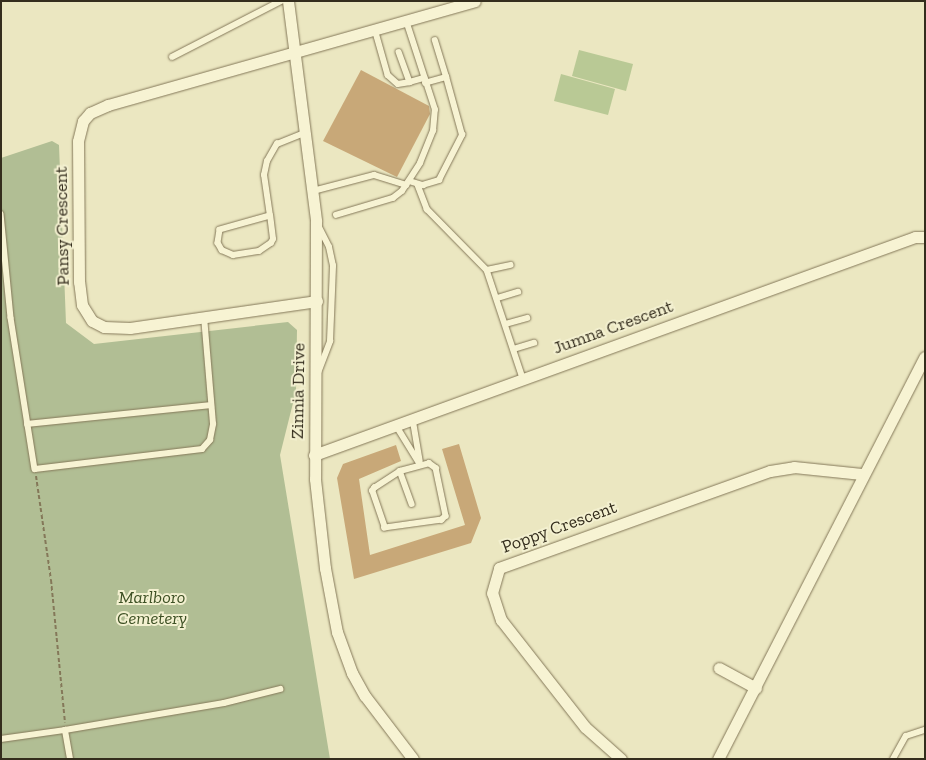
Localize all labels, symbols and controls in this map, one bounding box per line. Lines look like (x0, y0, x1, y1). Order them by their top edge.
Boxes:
street label: Pansy Crescent (50, 166, 74, 286)
street label: Jumna Crescent (550, 295, 676, 359)
street label: Zinnia Drive (286, 343, 310, 439)
street label: Poppy Crescent (498, 496, 620, 558)
park label: Marlboro Cemetery (117, 587, 187, 630)

